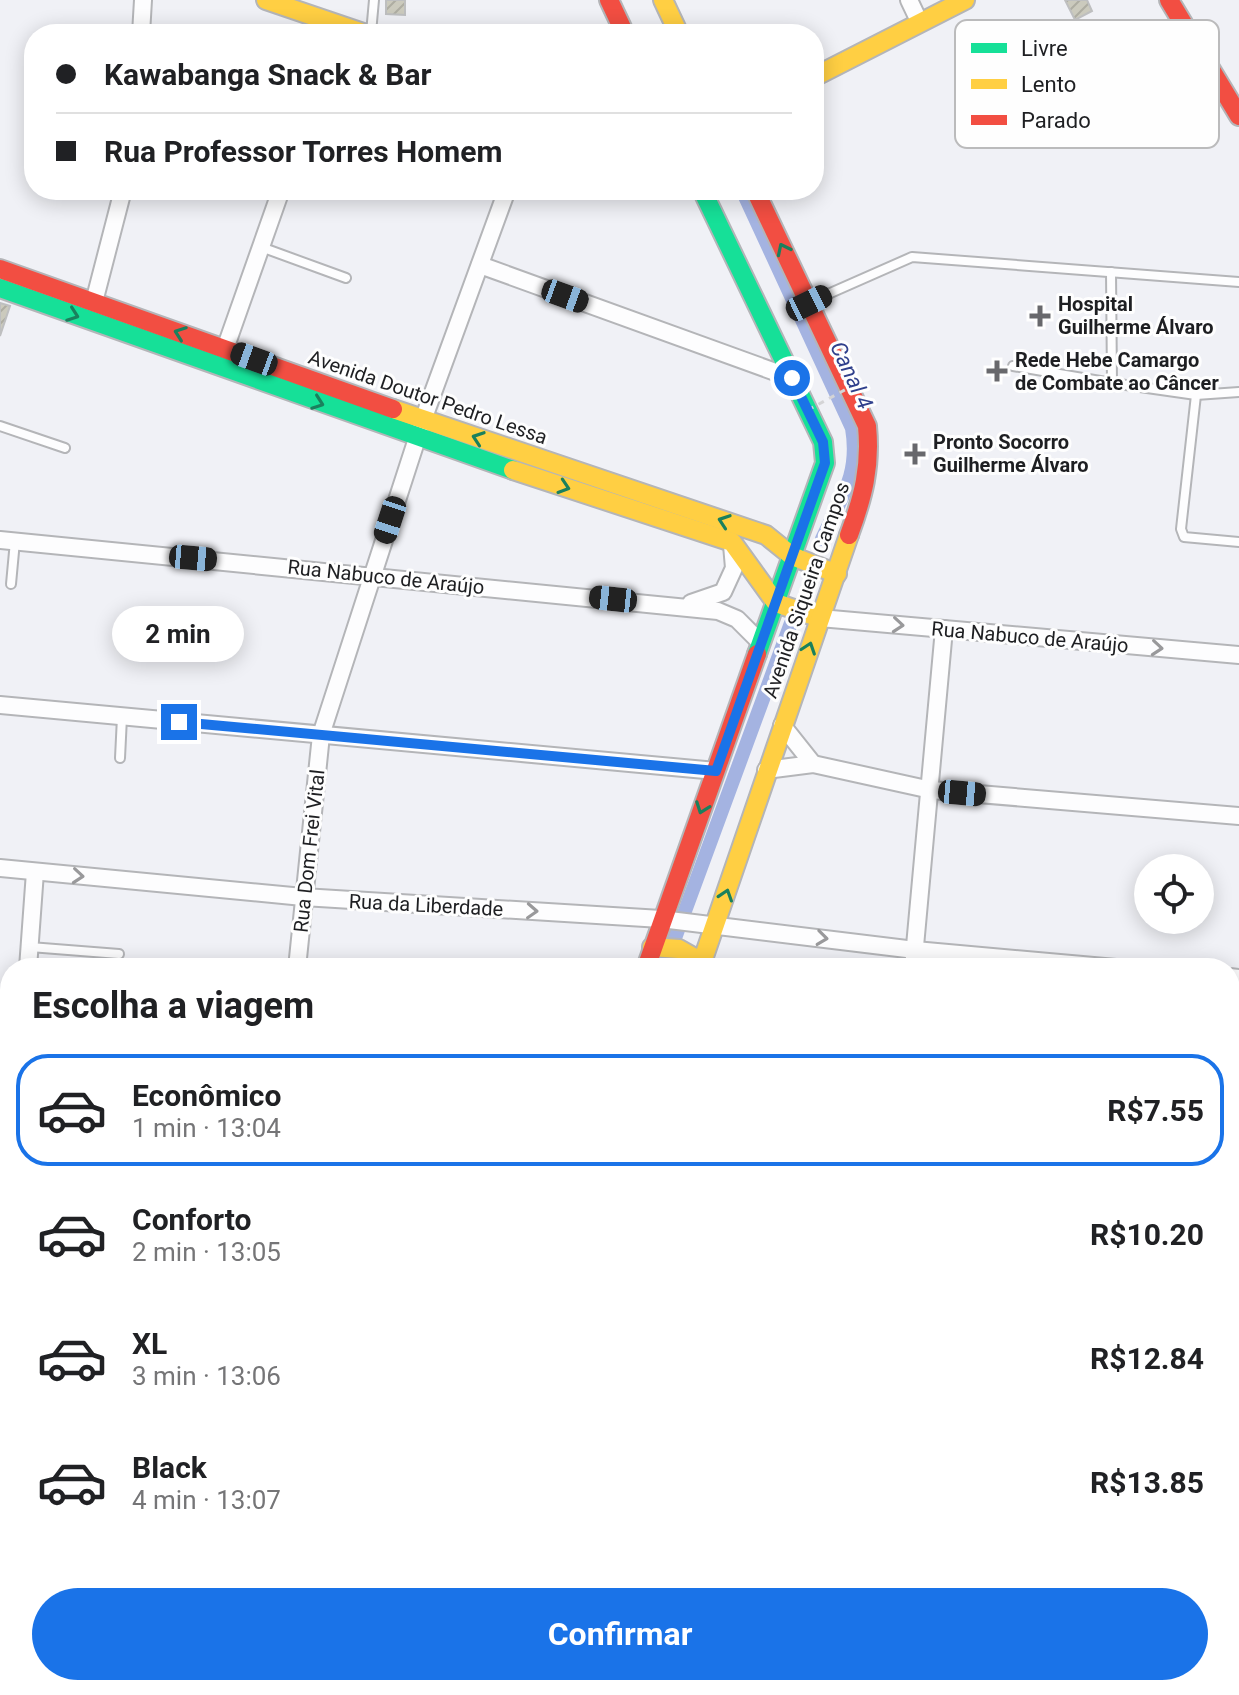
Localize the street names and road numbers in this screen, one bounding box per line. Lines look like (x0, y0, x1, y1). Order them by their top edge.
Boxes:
street label: Avenida Doutor Pedro Lessa (305, 345, 551, 449)
street label: Avenida Siqueira Campos (758, 479, 854, 701)
street label: Rua Nabuco de Araújo (286, 555, 486, 599)
street label: Rua Nabuco de Araújo (930, 616, 1130, 658)
street label: Rua Dom Frei Vital (288, 768, 330, 934)
street label: Rua da Liberdade (348, 889, 504, 921)

